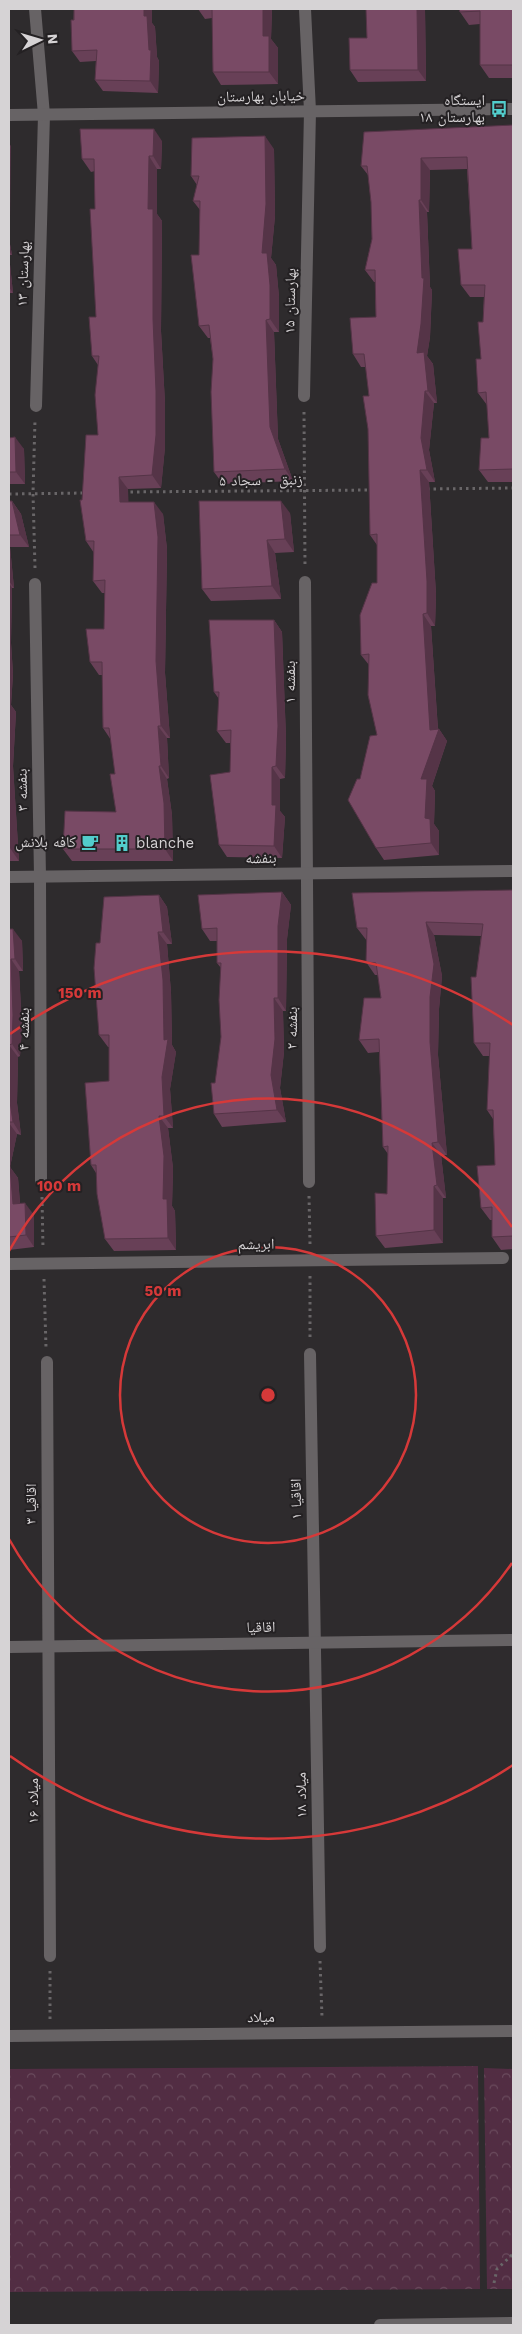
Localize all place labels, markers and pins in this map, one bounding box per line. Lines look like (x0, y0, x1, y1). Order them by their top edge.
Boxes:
place label: ایستگاه بهارستان ۱۸ (419, 91, 485, 127)
bus stop icon: ایستگاه بهارستان ۱۸ (489, 99, 509, 119)
cafe icon: کافه بلانش (80, 832, 100, 852)
place label: کافه بلانش (15, 833, 76, 852)
building icon: blanche (112, 833, 132, 853)
place label: blanche (136, 834, 194, 852)
centre of rings (259, 1386, 277, 1404)

